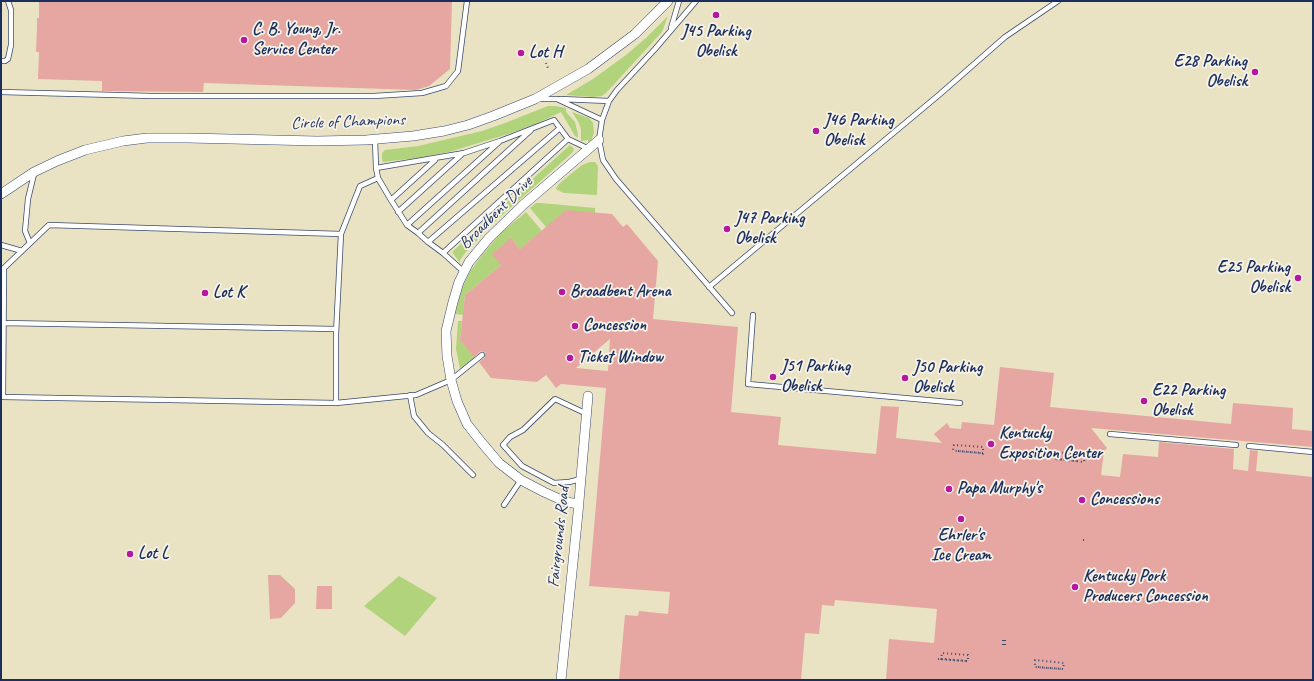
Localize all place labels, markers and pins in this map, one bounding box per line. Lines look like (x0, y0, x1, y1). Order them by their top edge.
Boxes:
marker: J45 Parking Obelisk (711, 10, 721, 20)
place label: C. B. Young, Jr. Service Center (252, 20, 340, 60)
place label: J45 Parking Obelisk (681, 22, 751, 62)
marker: C. B. Young, Jr. Service Center (239, 35, 249, 45)
place label: Lot H (529, 43, 562, 63)
marker: Lot H (516, 48, 526, 58)
place label: E28 Parking Obelisk (1174, 52, 1247, 92)
marker: E28 Parking Obelisk (1250, 67, 1260, 77)
place label: J46 Parking Obelisk (824, 111, 894, 151)
marker: J46 Parking Obelisk (811, 126, 821, 136)
place label: J47 Parking Obelisk (735, 209, 804, 249)
marker: J47 Parking Obelisk (722, 224, 732, 234)
place label: E25 Parking Obelisk (1217, 258, 1290, 298)
marker: E25 Parking Obelisk (1293, 273, 1303, 283)
place label: Broadbent Arena (570, 282, 671, 302)
place label: Lot K (213, 283, 245, 303)
marker: Broadbent Arena (557, 287, 567, 297)
marker: Lot K (200, 288, 210, 298)
place label: Concession (583, 316, 646, 336)
marker: Concession (570, 321, 580, 331)
place label: Ticket Window (578, 348, 663, 368)
marker: Ticket Window (565, 353, 575, 363)
place label: J51 Parking Obelisk (781, 357, 850, 397)
place label: J50 Parking Obelisk (913, 358, 982, 398)
marker: J51 Parking Obelisk (768, 372, 778, 382)
marker: J50 Parking Obelisk (900, 373, 910, 383)
place label: E22 Parking Obelisk (1152, 381, 1225, 421)
marker: E22 Parking Obelisk (1139, 396, 1149, 406)
place label: Kentucky Exposition Center (999, 424, 1102, 464)
marker: Kentucky Exposition Center (986, 439, 996, 449)
place label: Papa Murphy's (957, 479, 1042, 499)
marker: Papa Murphy's (944, 484, 954, 494)
place label: Concessions (1090, 490, 1159, 510)
marker: Concessions (1077, 495, 1087, 505)
marker: Ehrler's Ice Cream (956, 514, 966, 524)
place label: Ehrler's Ice Cream (931, 526, 991, 566)
place label: Lot L (138, 544, 168, 564)
marker: Lot L (125, 549, 135, 559)
place label: Kentucky Pork Producers Concession (1083, 567, 1208, 607)
marker: Kentucky Pork Producers Concession (1070, 582, 1080, 592)

